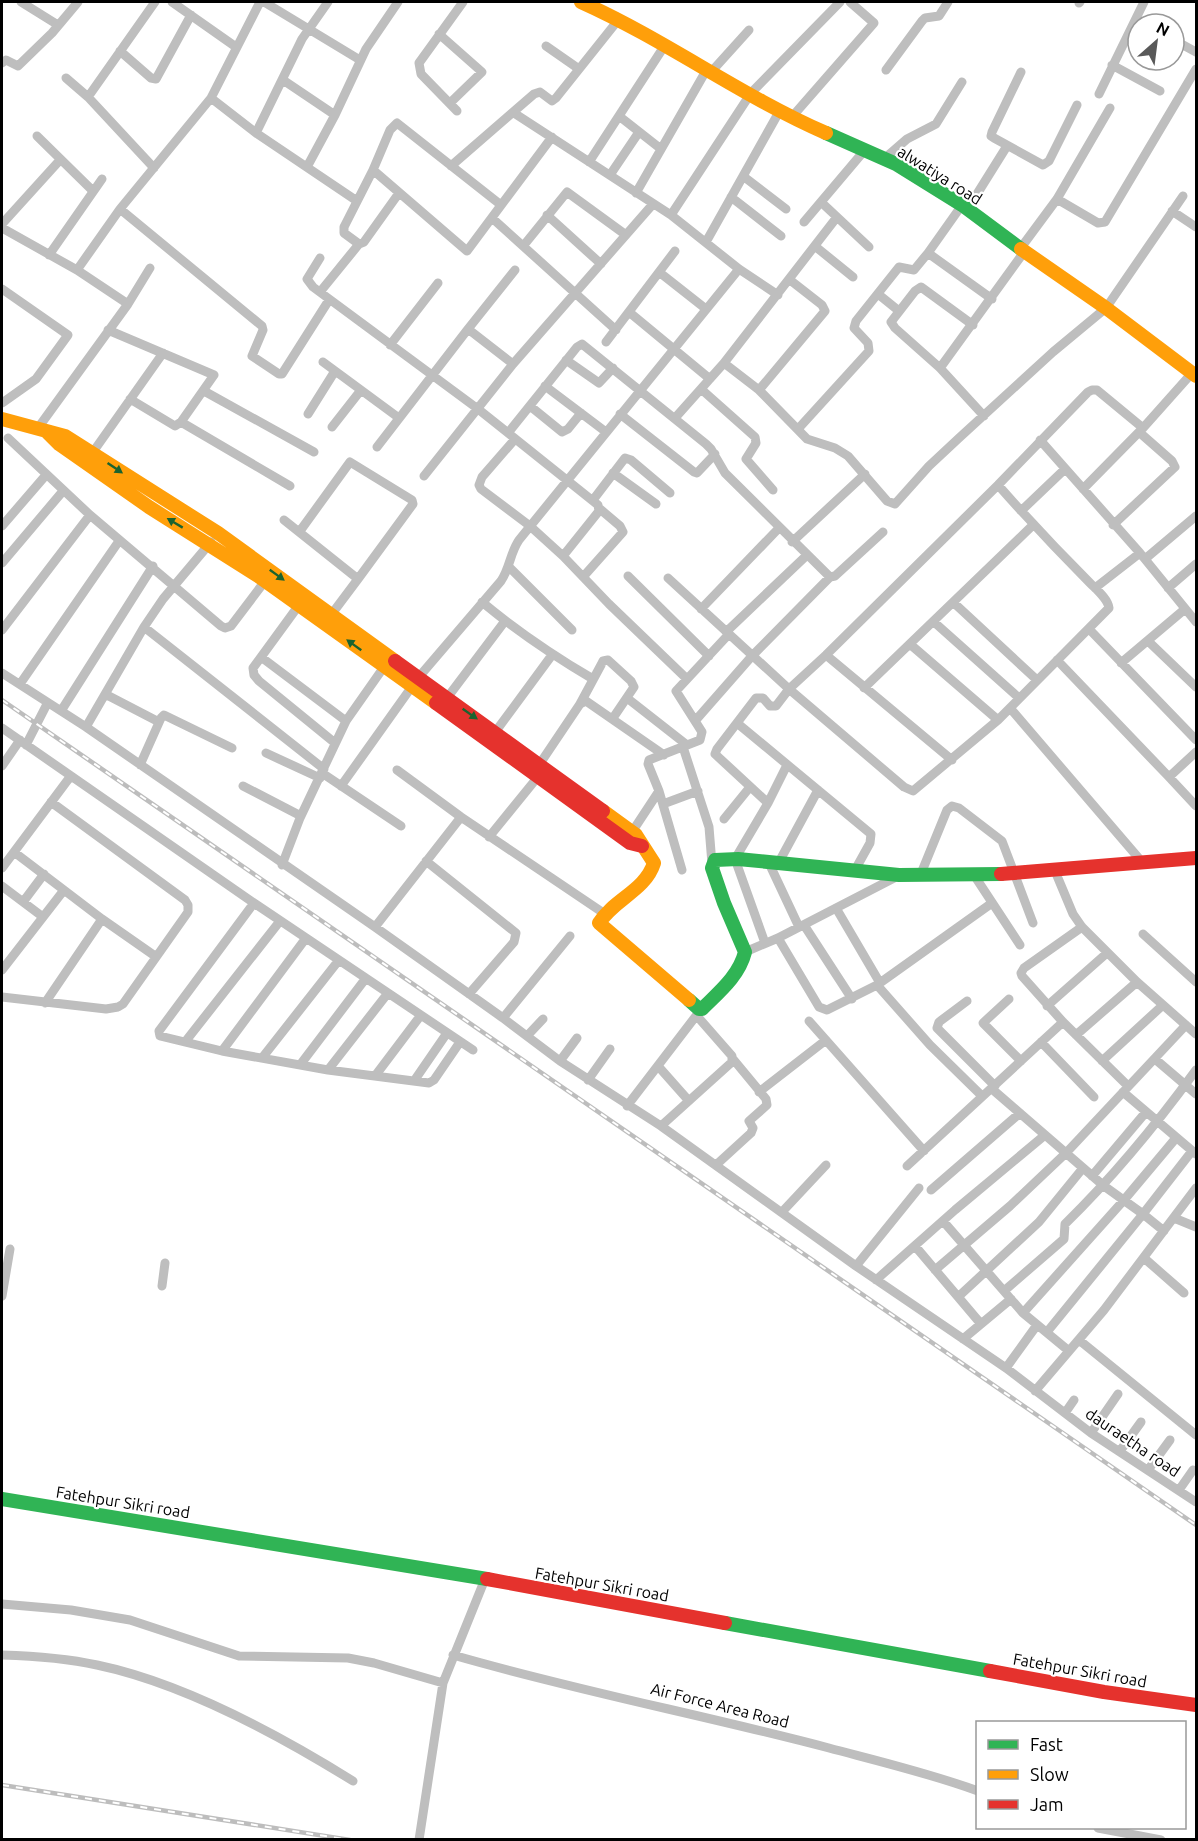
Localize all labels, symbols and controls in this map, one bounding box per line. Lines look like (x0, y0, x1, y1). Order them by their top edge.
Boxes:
north arrow (1126, 12, 1186, 72)
text: N (1154, 18, 1173, 40)
street label: alwatiya road (895, 142, 985, 208)
one-way arrow (107, 462, 123, 473)
one-way arrow (167, 517, 183, 528)
one-way arrow (269, 569, 285, 581)
one-way arrow (346, 639, 362, 651)
one-way arrow (462, 708, 478, 719)
street label: dauraetha road (1082, 1404, 1184, 1480)
street label: Fatehpur Sikri road (55, 1483, 191, 1521)
street label: Fatehpur Sikri road (534, 1563, 670, 1605)
street label: Fatehpur Sikri road (1012, 1649, 1148, 1691)
street label: Air Force Area Road (649, 1679, 791, 1731)
legend (976, 1721, 1186, 1829)
text: Fast (1030, 1734, 1063, 1754)
text: Slow (1030, 1764, 1069, 1784)
text: Jam (1030, 1794, 1064, 1814)

